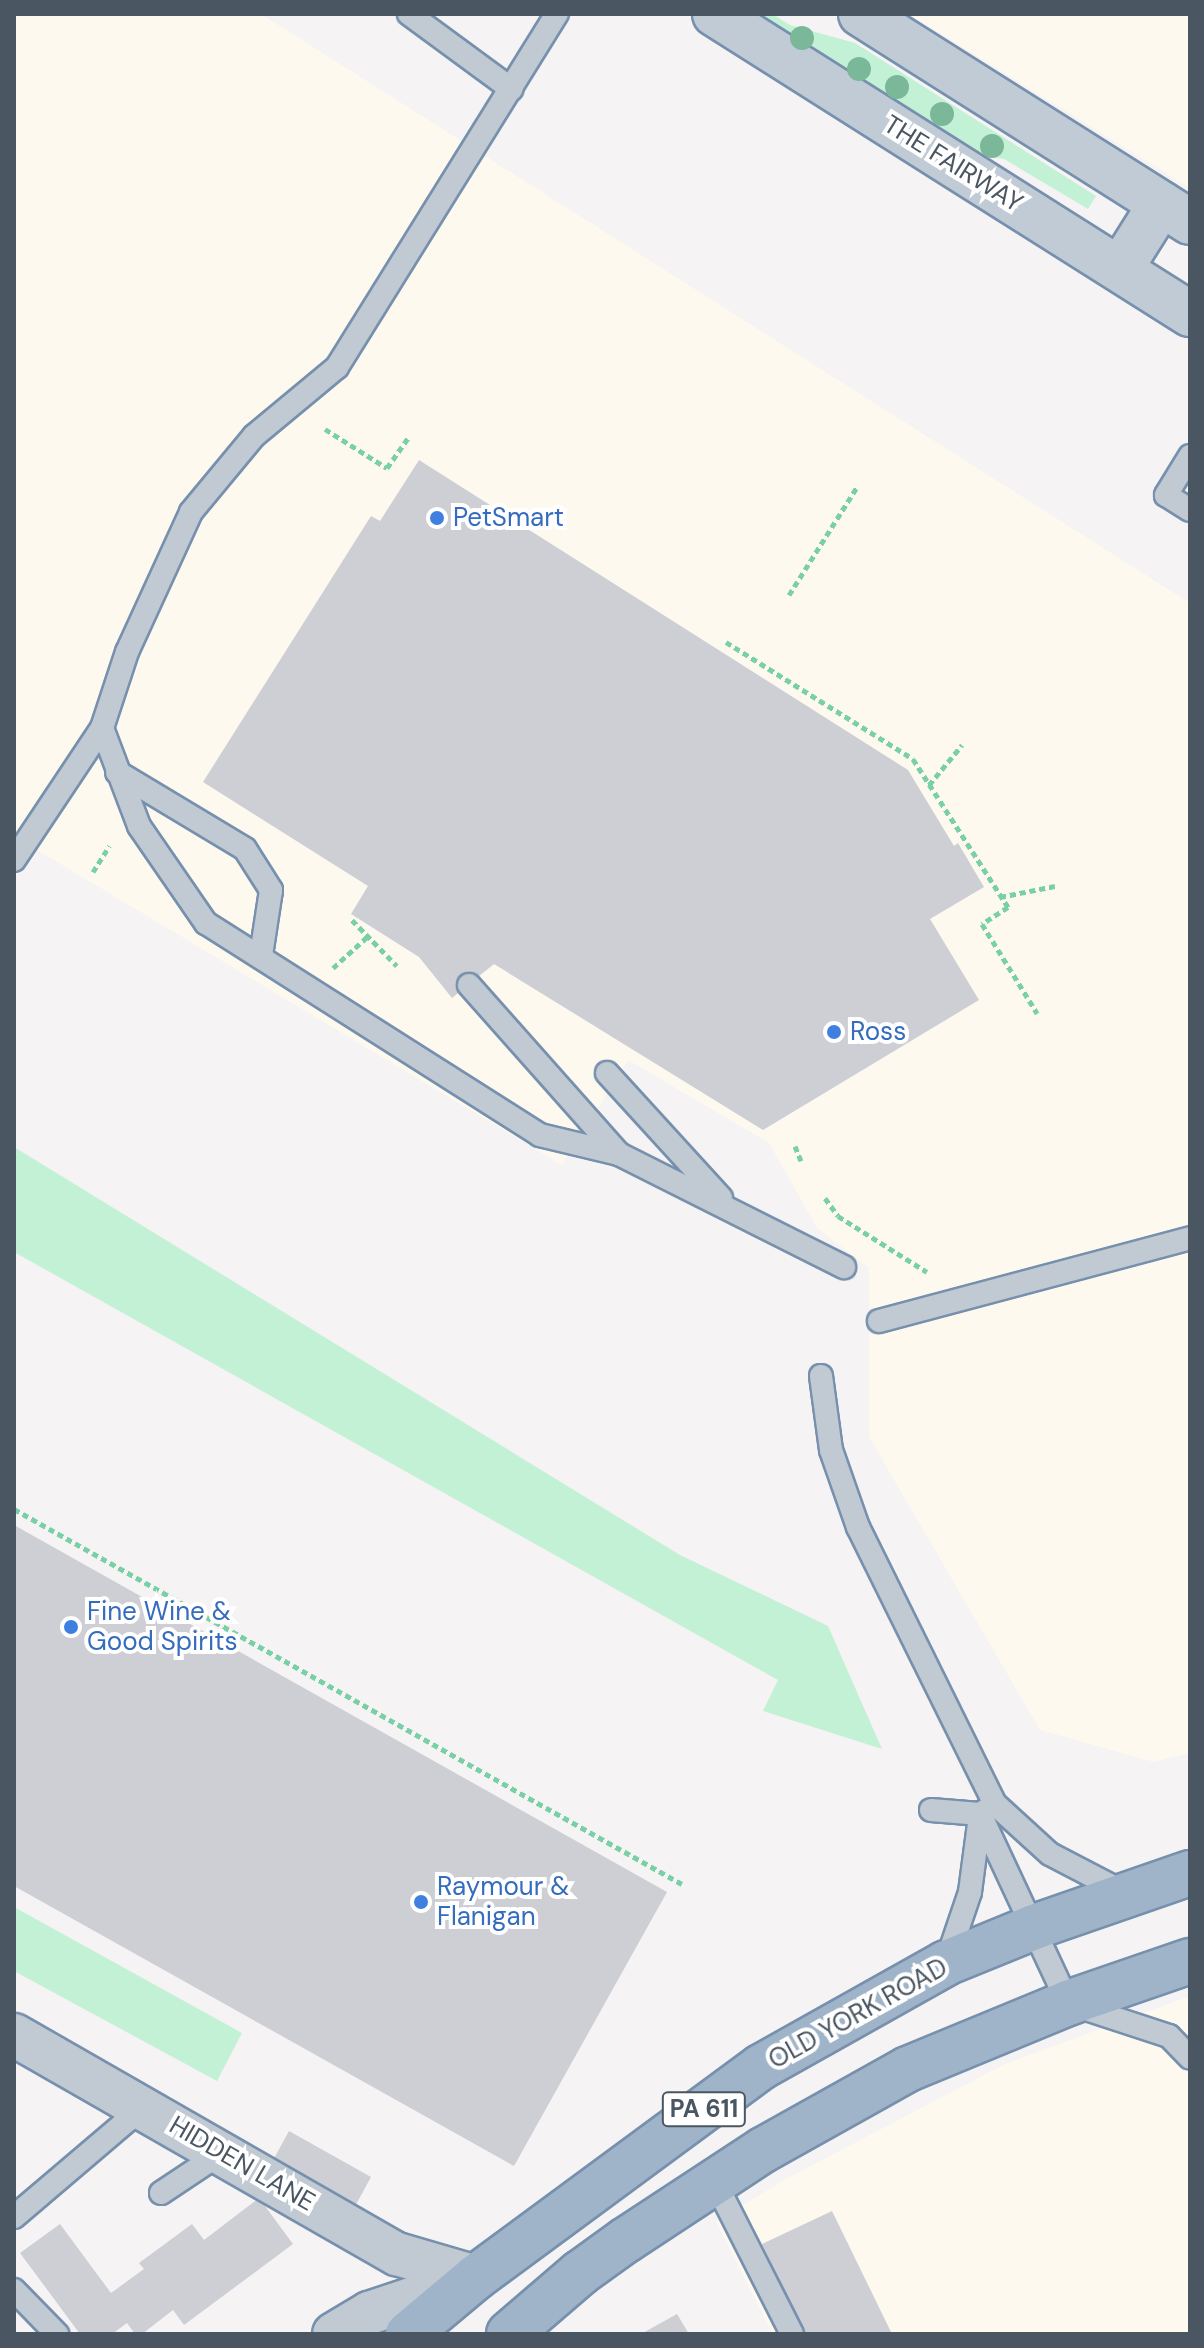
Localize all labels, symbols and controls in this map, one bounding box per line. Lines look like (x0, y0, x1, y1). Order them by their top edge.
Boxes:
street label: THE FAIRWAY (878, 109, 1028, 219)
place label: PetSmart (453, 502, 564, 534)
marker: PetSmart (428, 509, 446, 527)
place label: Ross (850, 1016, 906, 1048)
marker: Ross (825, 1023, 843, 1041)
place label: Fine Wine & Good Spirits (87, 1596, 237, 1658)
marker: Fine Wine & Good Spirits (62, 1618, 80, 1636)
place label: Raymour & Flanigan (437, 1871, 569, 1932)
marker: Raymour & Flanigan (412, 1893, 430, 1911)
street label: OLD YORK ROAD (763, 1952, 953, 2076)
road number: PA 611 (660, 2089, 748, 2129)
street label: HIDDEN LANE (164, 2110, 320, 2218)

